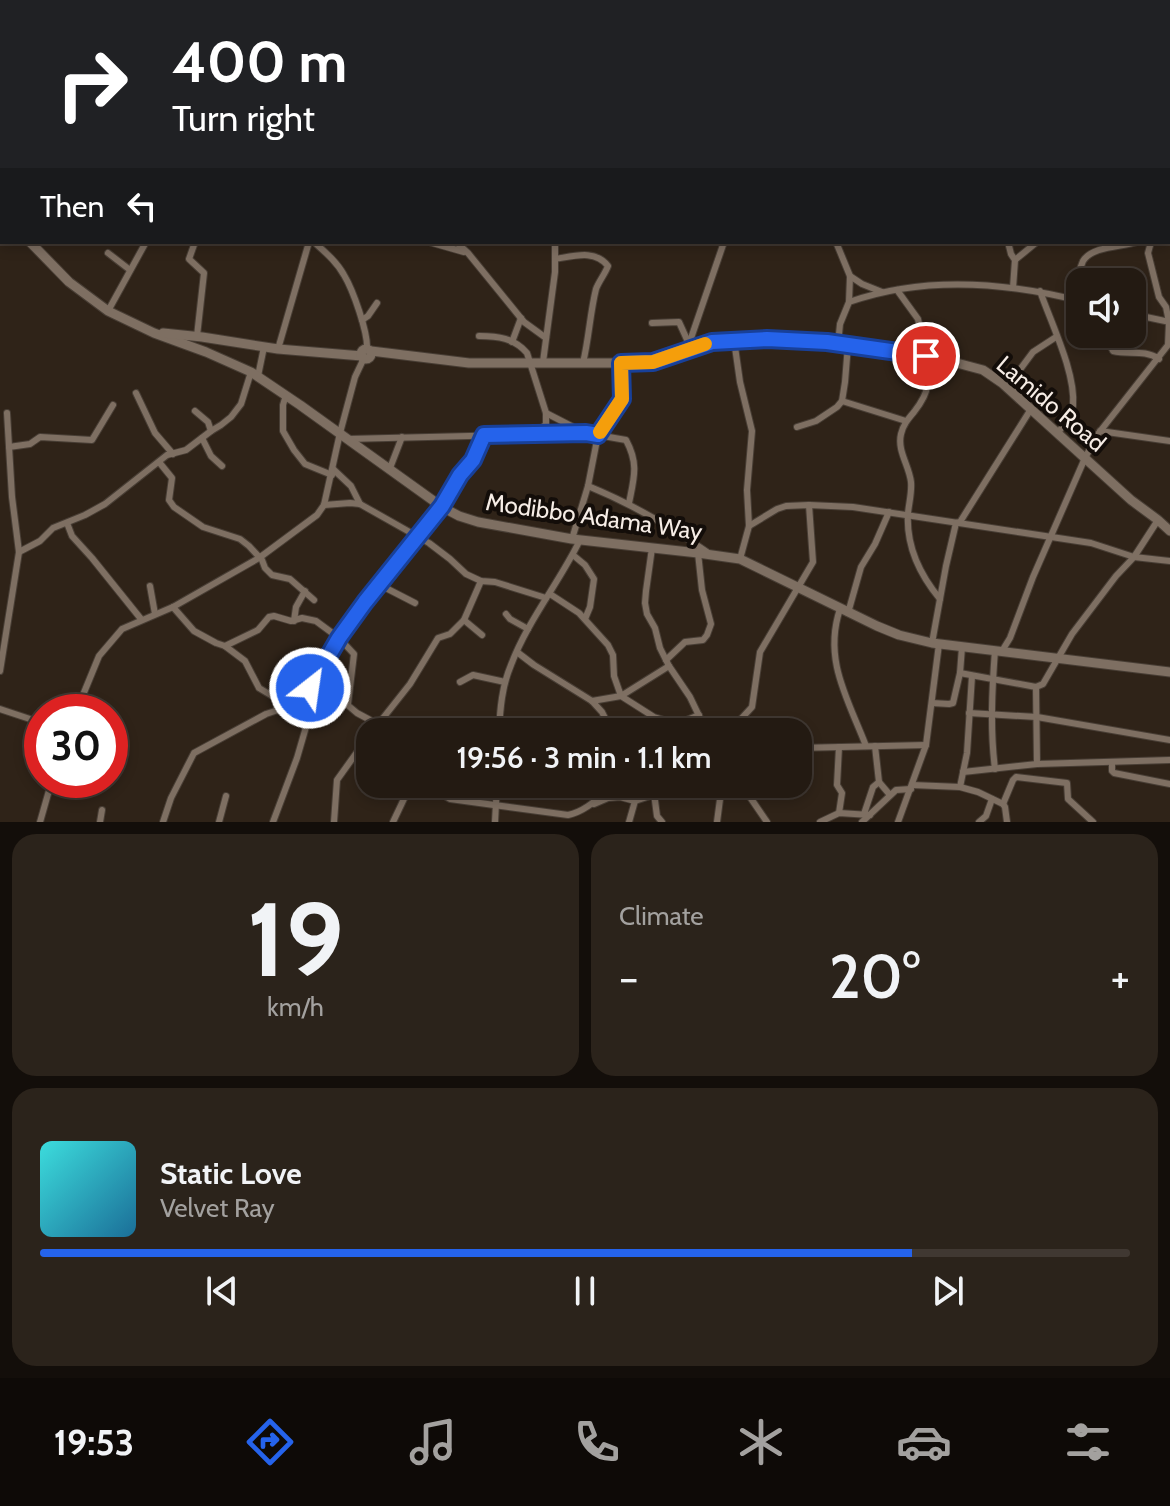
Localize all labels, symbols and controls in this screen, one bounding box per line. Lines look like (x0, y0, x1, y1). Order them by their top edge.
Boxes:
text: 400 m (172, 28, 347, 96)
icon: right (40, 32, 144, 136)
text: Turn right (172, 96, 315, 140)
icon: left (120, 184, 164, 228)
text: Then (40, 188, 104, 225)
map controls (1066, 268, 1146, 348)
button: sound (1066, 268, 1146, 348)
pin (892, 322, 960, 390)
icon: arrive (904, 334, 948, 378)
street label: Lamido Road (991, 350, 1112, 458)
street label: Modibbo Adama Way (484, 487, 704, 546)
position arrow (268, 646, 352, 730)
speed limit sign: 30 (24, 694, 128, 798)
text: 19:56 · 3 min · 1.1 km (456, 739, 712, 776)
text: 19 (247, 876, 344, 1002)
text: Climate (619, 900, 704, 932)
text: 20° (829, 940, 920, 1013)
text: − (619, 951, 638, 1004)
text: + (1111, 951, 1130, 1004)
text: km/h (267, 991, 324, 1023)
text: Static Love (160, 1155, 302, 1192)
text: Velvet Ray (160, 1192, 275, 1224)
icon: previous (200, 1269, 244, 1313)
icon: pause (563, 1269, 607, 1313)
icon: next (926, 1269, 970, 1313)
icon: directions (242, 1414, 298, 1470)
icon: music (405, 1414, 461, 1470)
icon: phone (569, 1414, 625, 1470)
icon: climate (733, 1414, 789, 1470)
icon: car (896, 1414, 952, 1470)
icon: filters (1060, 1414, 1116, 1470)
text: 19:53 (54, 1420, 134, 1464)

